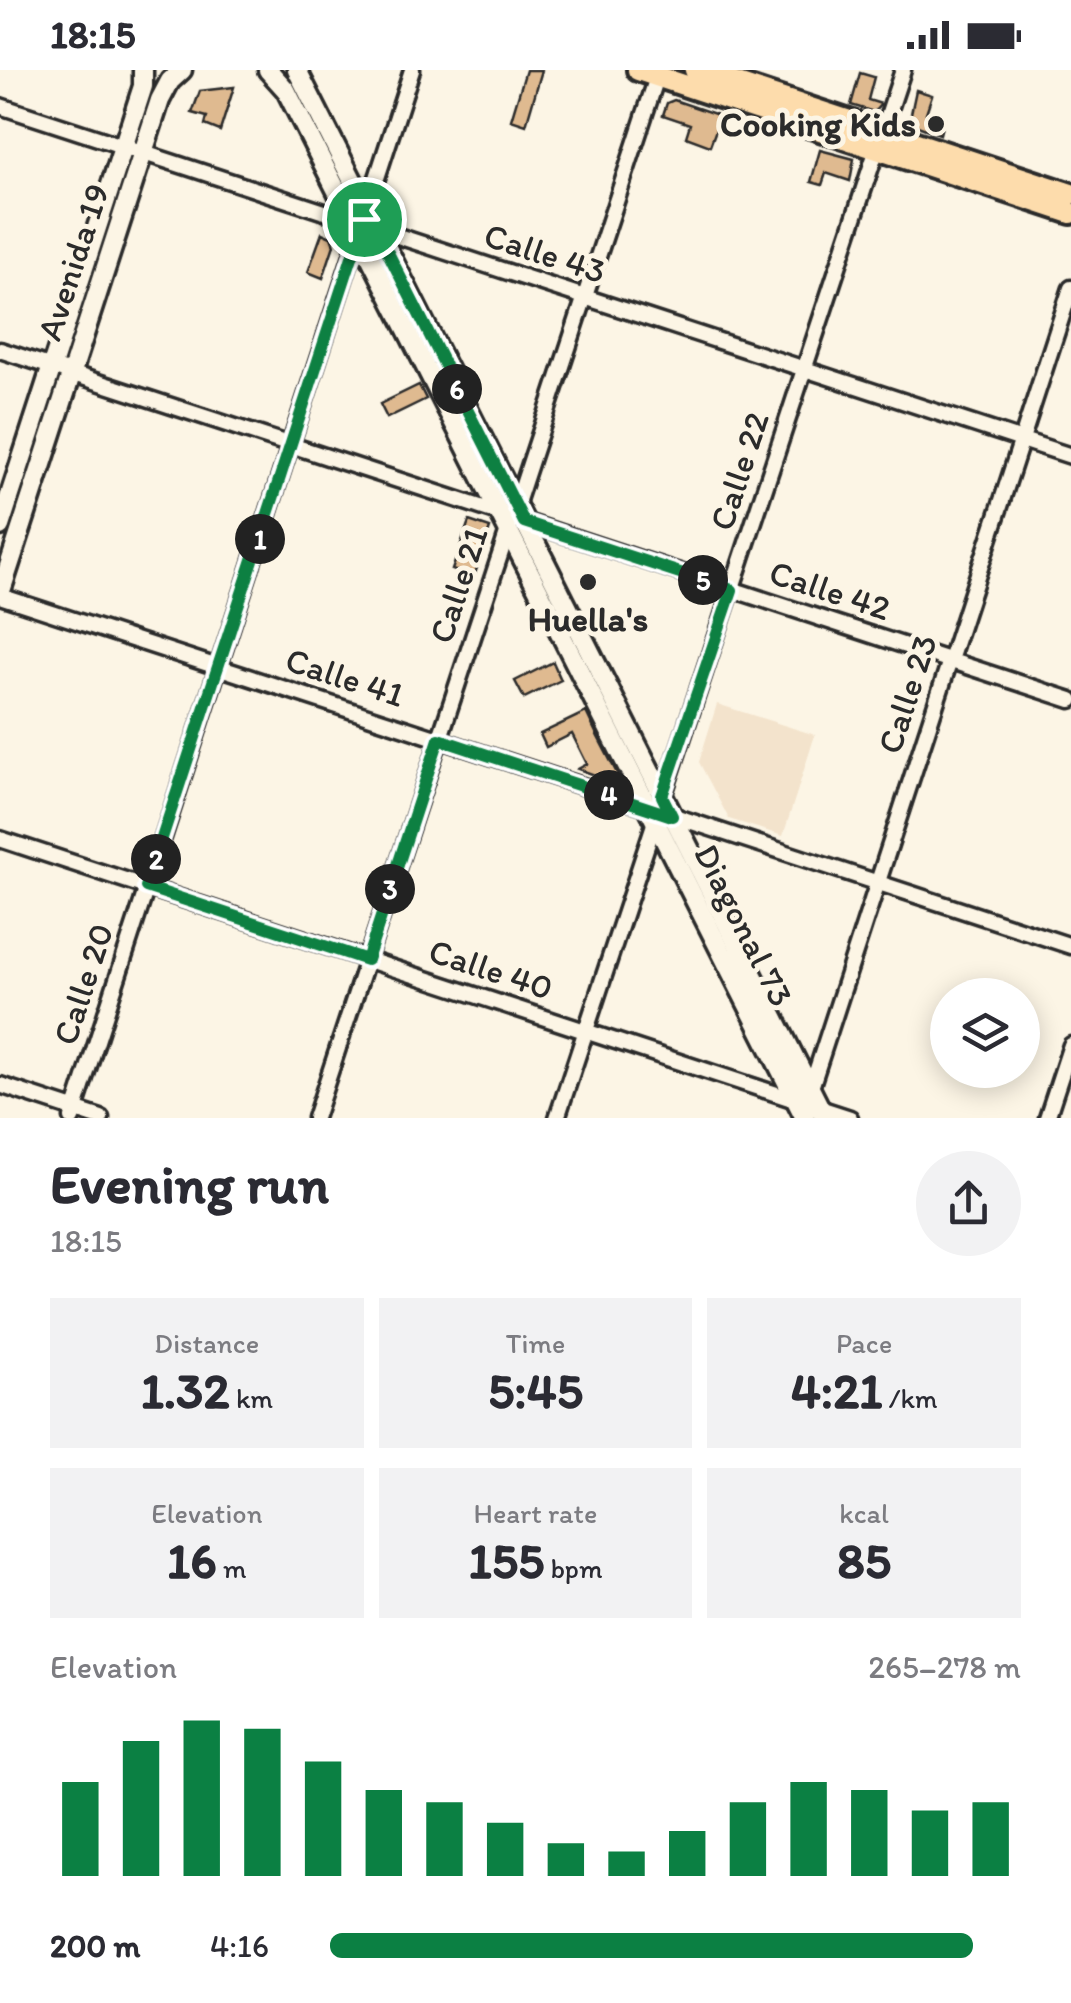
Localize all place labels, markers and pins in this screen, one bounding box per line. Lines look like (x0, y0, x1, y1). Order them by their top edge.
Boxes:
place label: Cooking Kids (720, 103, 916, 145)
marker: Cooking Kids (925, 113, 947, 135)
pin (322, 177, 407, 262)
pin: 6 (432, 364, 482, 414)
pin: 1 (235, 514, 285, 564)
pin: 5 (678, 555, 728, 605)
marker: Huella's (577, 571, 599, 593)
place label: Huella's (528, 598, 648, 640)
pin: 4 (584, 770, 634, 820)
pin: 2 (131, 834, 181, 884)
pin: 3 (365, 864, 415, 914)

